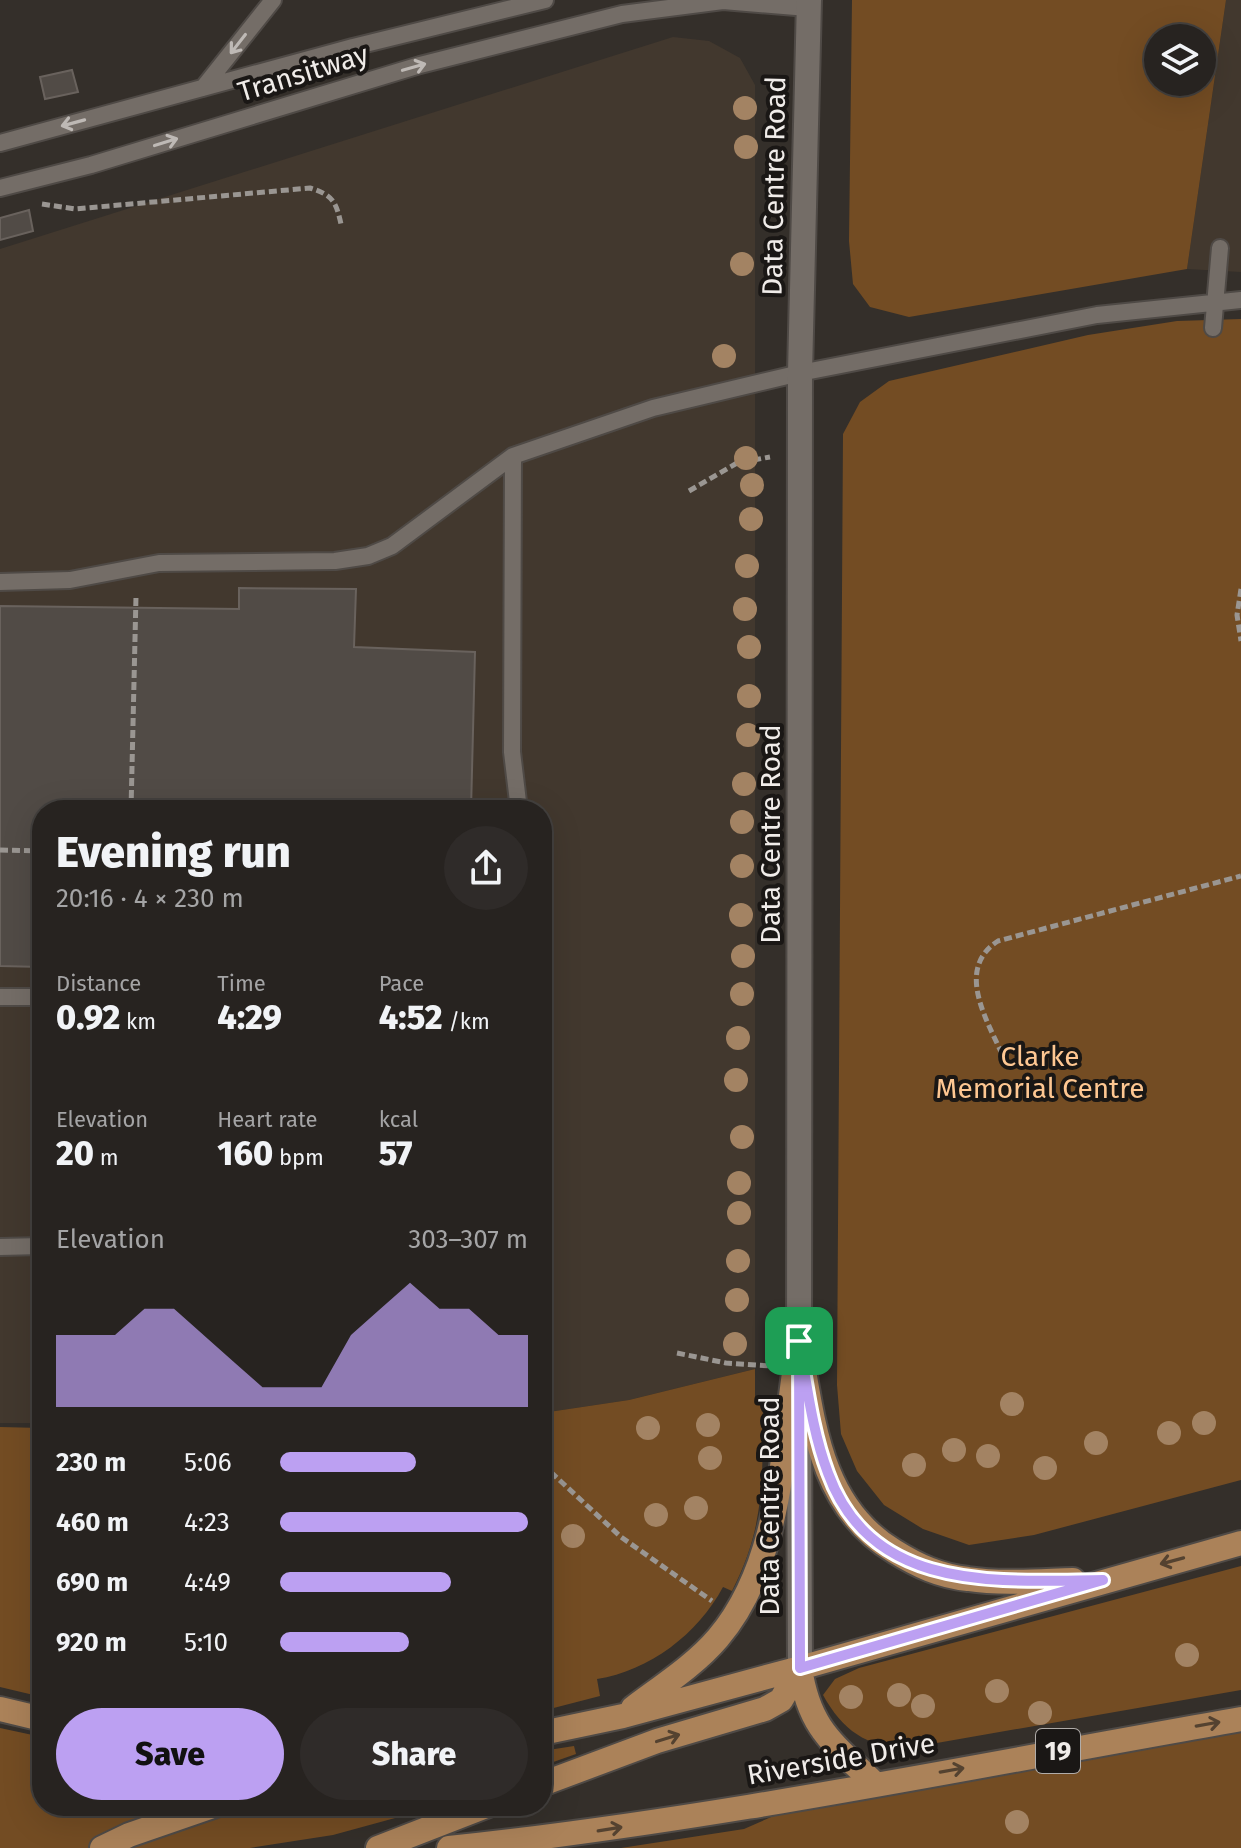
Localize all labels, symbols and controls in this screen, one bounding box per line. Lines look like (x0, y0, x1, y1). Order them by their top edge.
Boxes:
map controls (1144, 24, 1216, 96)
button: layers (1144, 24, 1216, 96)
one-way arrow (229, 33, 246, 54)
street label: Transitway (234, 37, 372, 108)
one-way arrow (401, 59, 427, 74)
street label: Data Centre Road (756, 76, 792, 296)
one-way arrow (61, 116, 87, 131)
one-way arrow (153, 134, 178, 149)
street label: Data Centre Road (754, 724, 787, 944)
text: Evening run (56, 826, 291, 879)
button: share (444, 826, 528, 910)
text: 20:16 · 4 × 230 m (56, 883, 244, 914)
text: Distance (56, 970, 141, 997)
text: Time (217, 970, 266, 997)
text: Pace (379, 970, 424, 997)
text: 0.92 (56, 997, 120, 1038)
text: 4:29 (217, 997, 282, 1038)
text: 4:52 (379, 997, 443, 1038)
text: km (120, 1008, 156, 1035)
text: /km (443, 1008, 490, 1035)
park label: Clarke Memorial Centre (936, 1040, 1144, 1105)
text: Elevation (56, 1106, 148, 1133)
text: Heart rate (217, 1106, 318, 1133)
text: kcal (379, 1106, 418, 1133)
text: 20 (56, 1133, 94, 1174)
text: 160 (217, 1133, 273, 1174)
text: 57 (379, 1133, 412, 1174)
text: m (94, 1144, 119, 1171)
text: bpm (273, 1144, 324, 1171)
text: Elevation (56, 1224, 165, 1255)
text: 303–307 m (408, 1224, 528, 1255)
pin (765, 1307, 833, 1375)
icon: arrive (777, 1319, 821, 1363)
street label: Data Centre Road (753, 1396, 786, 1616)
text: 230 m (56, 1447, 126, 1478)
text: 5:06 (184, 1447, 232, 1478)
text: 460 m (56, 1507, 129, 1538)
text: 4:23 (184, 1507, 230, 1538)
one-way arrow (1160, 1554, 1186, 1569)
text: 690 m (56, 1567, 128, 1598)
text: 4:49 (184, 1567, 231, 1598)
text: 920 m (56, 1627, 127, 1658)
text: 5:10 (184, 1627, 228, 1658)
button: Save (56, 1708, 284, 1800)
button: Share (300, 1708, 528, 1800)
one-way arrow (1194, 1716, 1220, 1731)
street label: Riverside Drive (744, 1726, 938, 1792)
road number: 19 (1036, 1729, 1080, 1773)
one-way arrow (654, 1730, 680, 1745)
one-way arrow (938, 1761, 964, 1776)
one-way arrow (597, 1820, 622, 1835)

